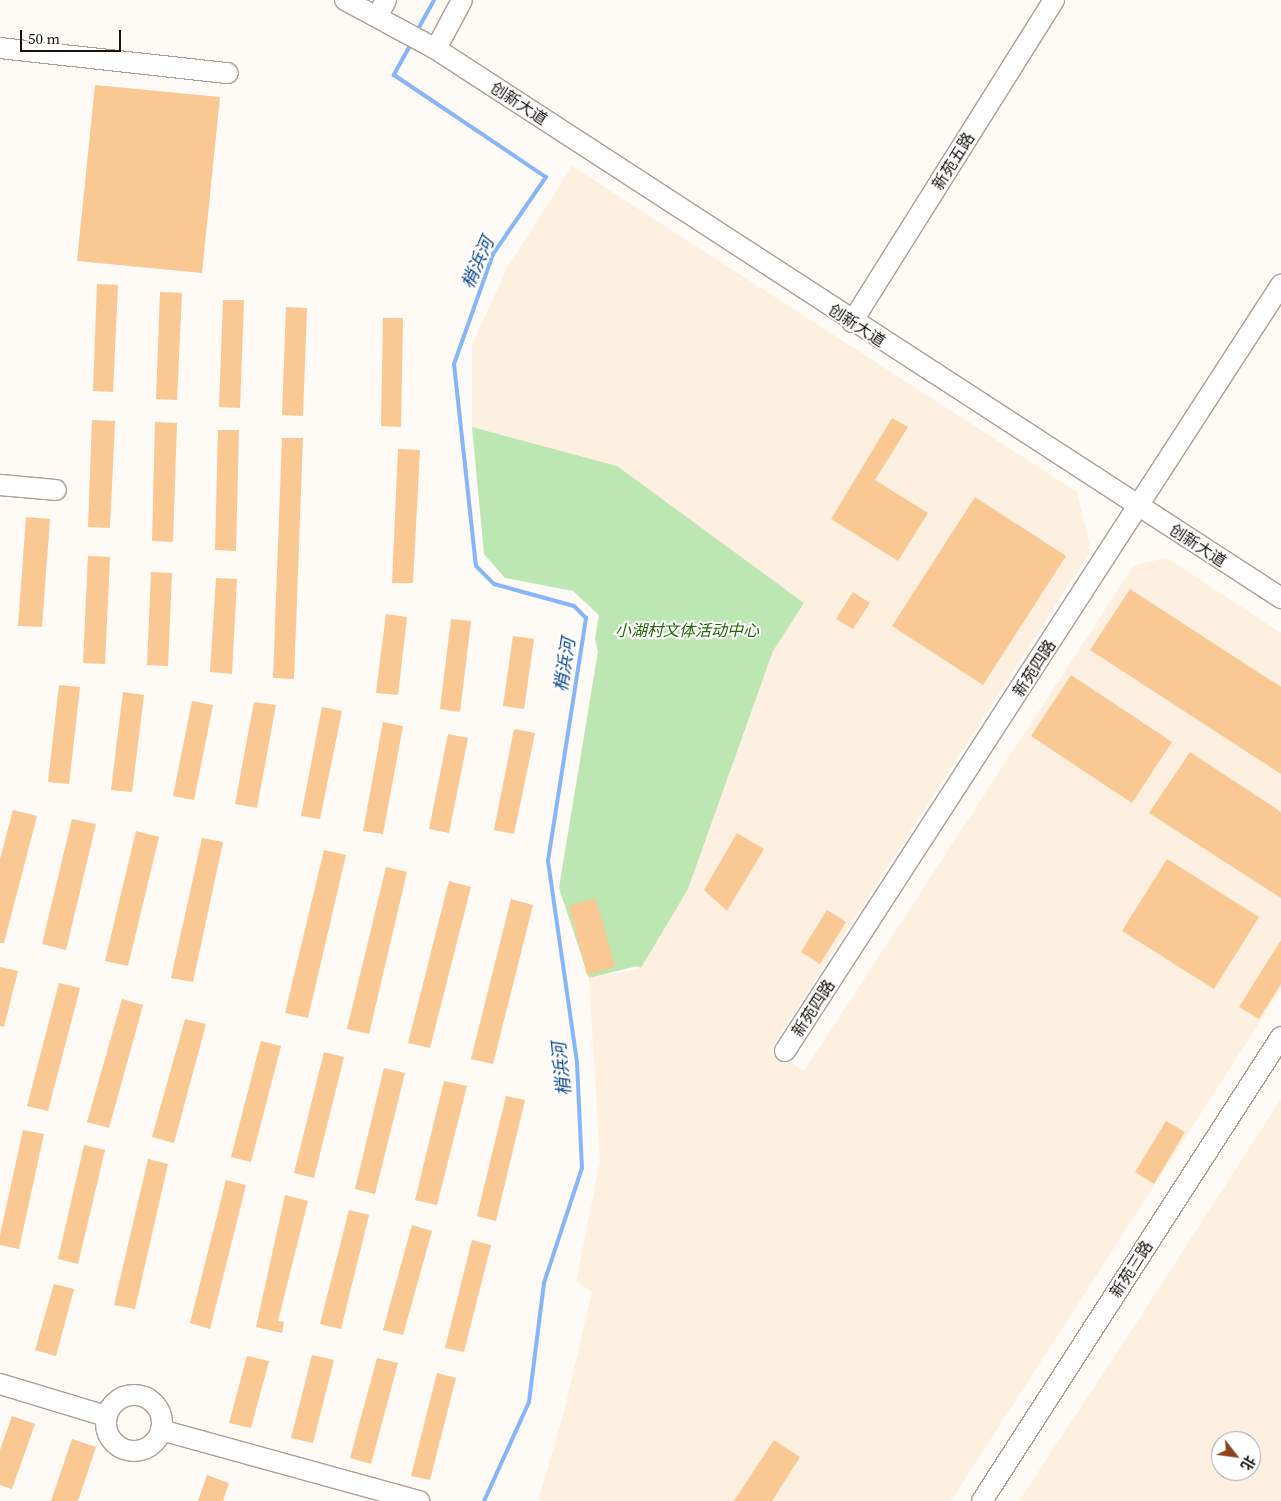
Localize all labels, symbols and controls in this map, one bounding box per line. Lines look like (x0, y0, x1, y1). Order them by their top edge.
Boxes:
scale bar (22, 20, 124, 52)
text: 50 m (28, 28, 60, 49)
street label: 创新大道 (487, 78, 551, 128)
street label: 新苑五路 (928, 129, 978, 193)
water label: 梢浜河 (457, 234, 499, 292)
street label: 创新大道 (825, 300, 889, 350)
street label: 创新大道 (1166, 520, 1230, 570)
park label: 小湖村文体活动中心 (615, 620, 759, 640)
street label: 新苑四路 (1009, 636, 1059, 700)
water label: 梢浜河 (550, 637, 580, 693)
street label: 新苑四路 (788, 976, 838, 1040)
water label: 梢浜河 (548, 1041, 576, 1097)
street label: 新苑三路 (1106, 1237, 1156, 1301)
north arrow (1211, 1431, 1261, 1481)
text: 北 (1236, 1452, 1260, 1474)

